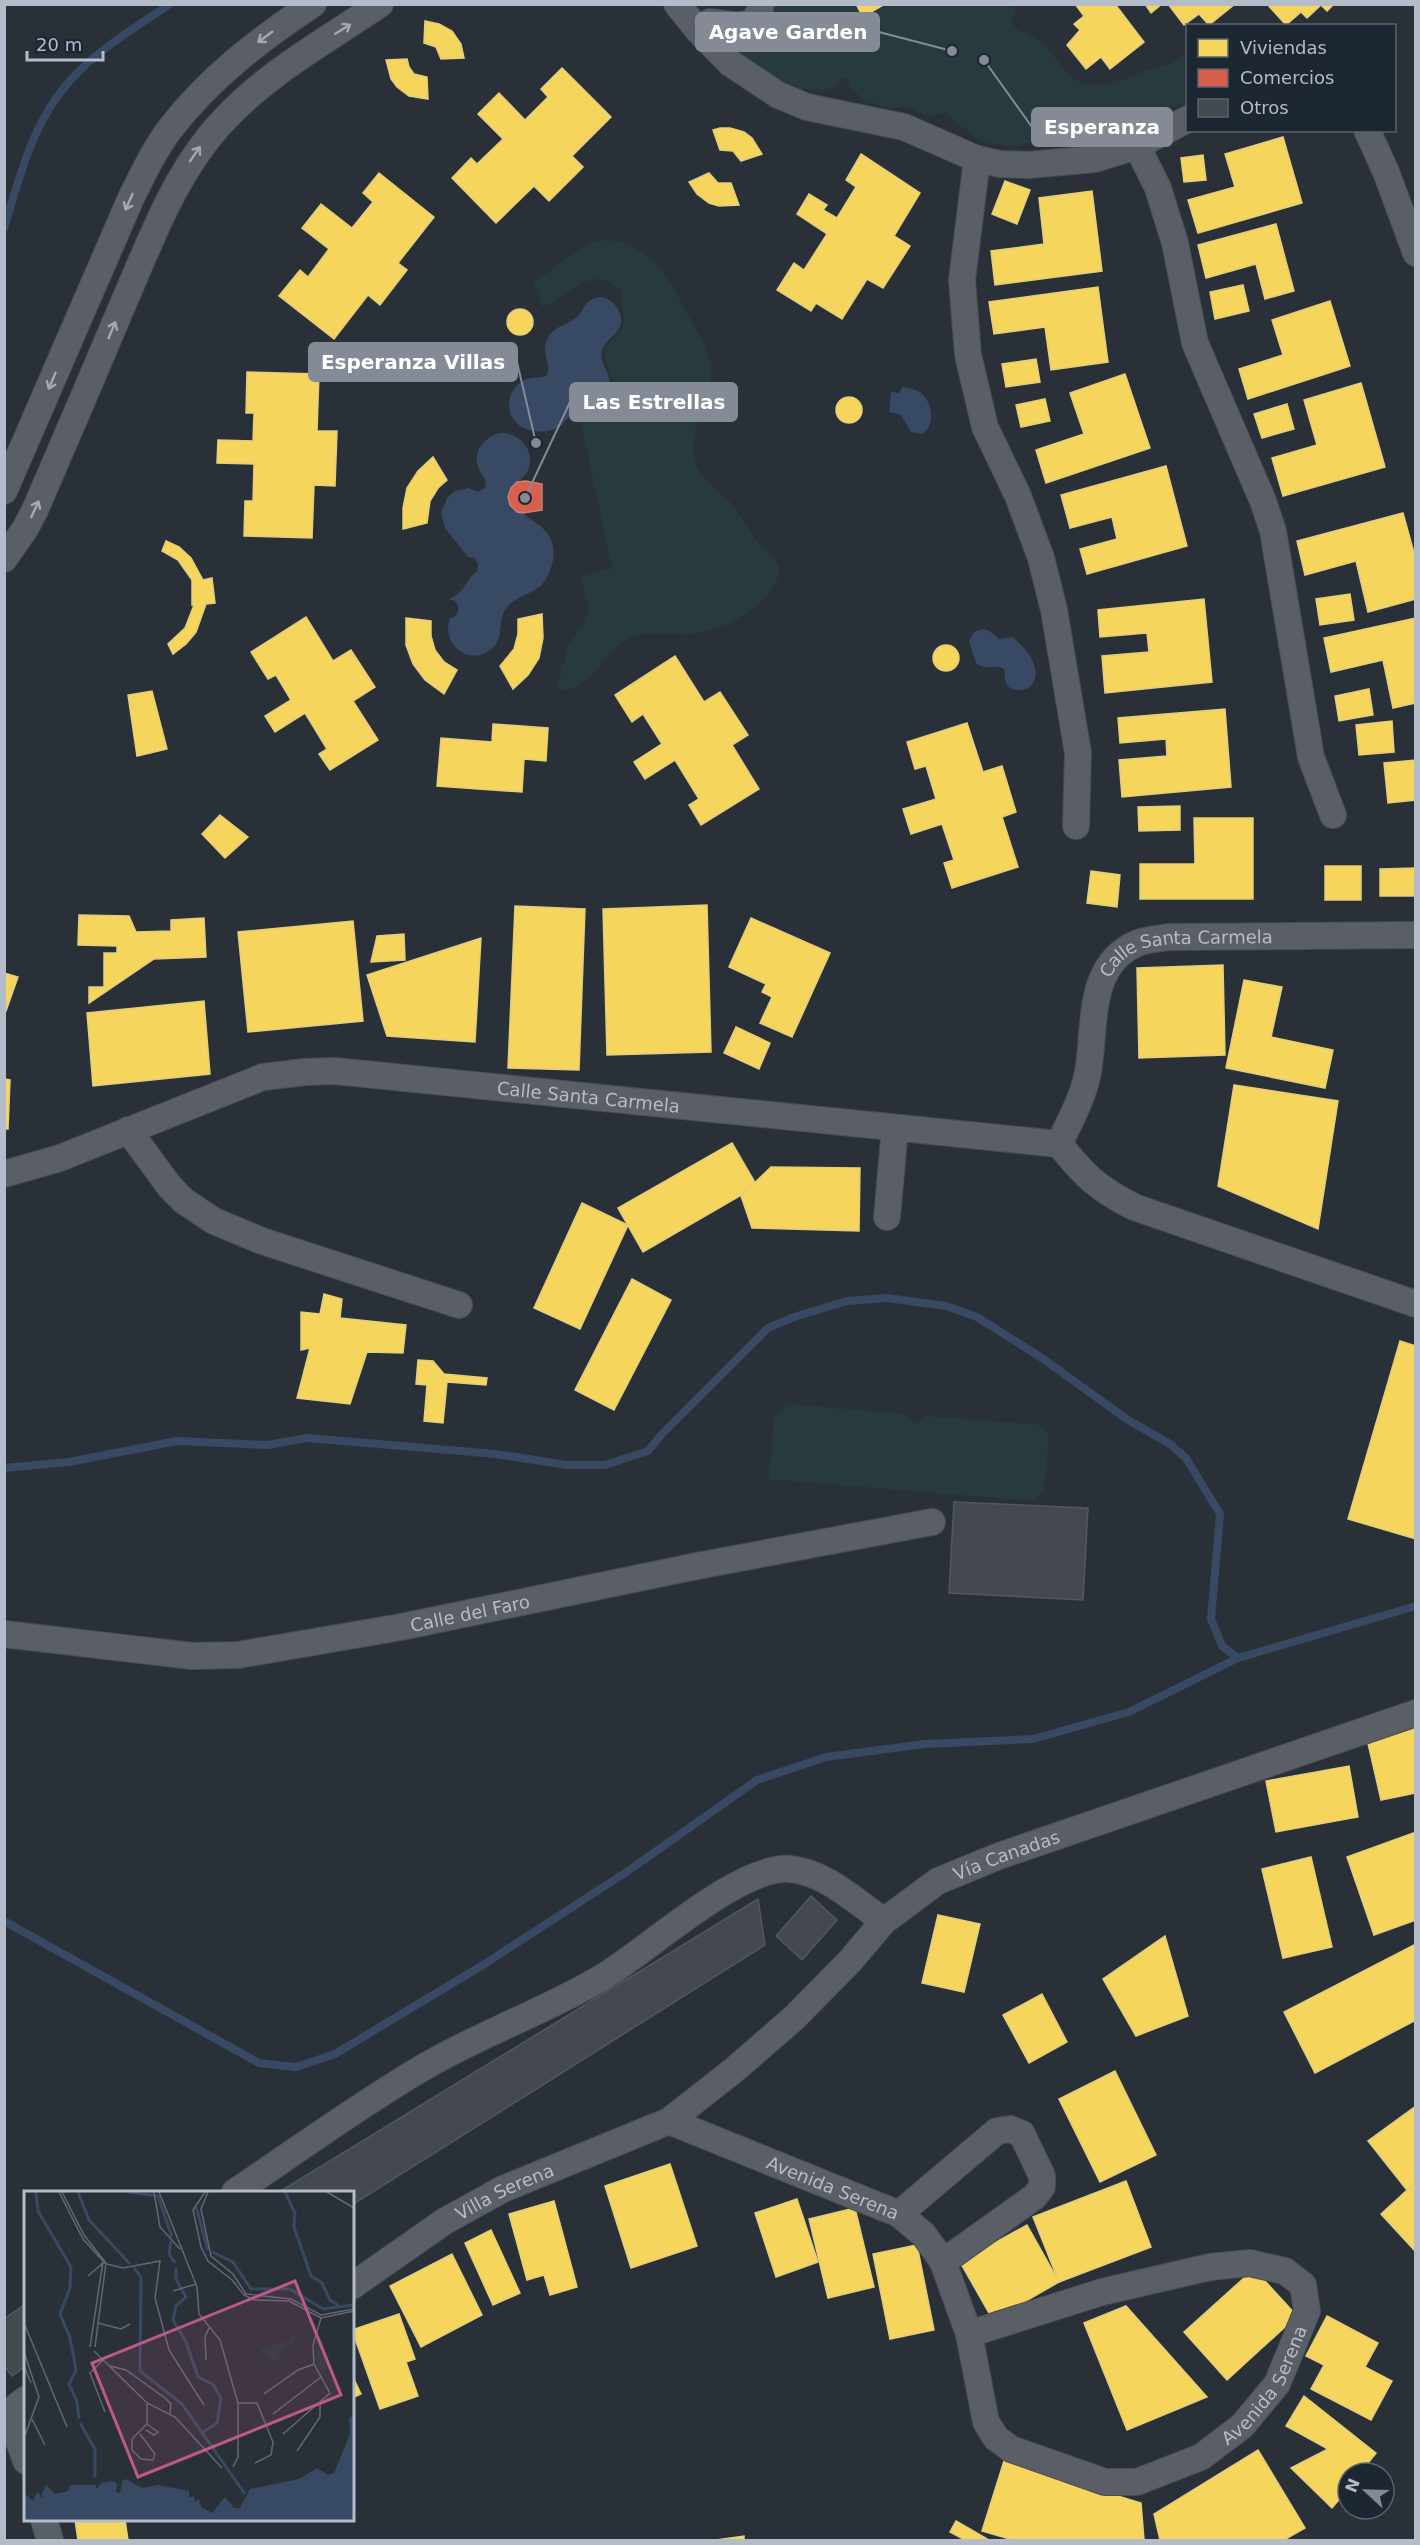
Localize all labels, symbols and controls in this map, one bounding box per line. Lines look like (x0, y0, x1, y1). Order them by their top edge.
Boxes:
callout: Agave Garden (696, 13, 879, 51)
text: Agave Garden (709, 20, 867, 44)
one-way arrow (334, 22, 351, 35)
scale bar (27, 24, 104, 62)
legend (1186, 24, 1396, 132)
one-way arrow (257, 31, 273, 44)
text: 20 m (36, 34, 82, 55)
text: Viviendas (1240, 37, 1327, 58)
text: Comercios (1240, 67, 1334, 88)
text: Otros (1240, 97, 1289, 118)
callout: Esperanza (1032, 108, 1172, 146)
text: Esperanza (1044, 115, 1160, 139)
one-way arrow (189, 147, 201, 163)
one-way arrow (123, 193, 135, 211)
one-way arrow (107, 322, 118, 340)
callout: Esperanza Villas (309, 343, 517, 381)
text: Esperanza Villas (321, 350, 505, 374)
one-way arrow (46, 372, 57, 390)
callout: Las Estrellas (570, 383, 737, 421)
text: Las Estrellas (583, 390, 725, 414)
one-way arrow (30, 501, 41, 519)
street label: Calle Santa Carmela (1095, 926, 1273, 980)
street label: Calle Santa Carmela (496, 1077, 681, 1116)
street label: Calle del Faro (408, 1590, 531, 1635)
street label: Vía Canadas (950, 1826, 1062, 1884)
street label: Avenida Serena (764, 2151, 902, 2223)
street label: Villa Serena (451, 2159, 557, 2224)
inset map (24, 2191, 354, 2521)
street label: Avenida Serena (1217, 2322, 1310, 2449)
north arrow (1336, 2461, 1396, 2521)
text: N (1341, 2476, 1364, 2495)

